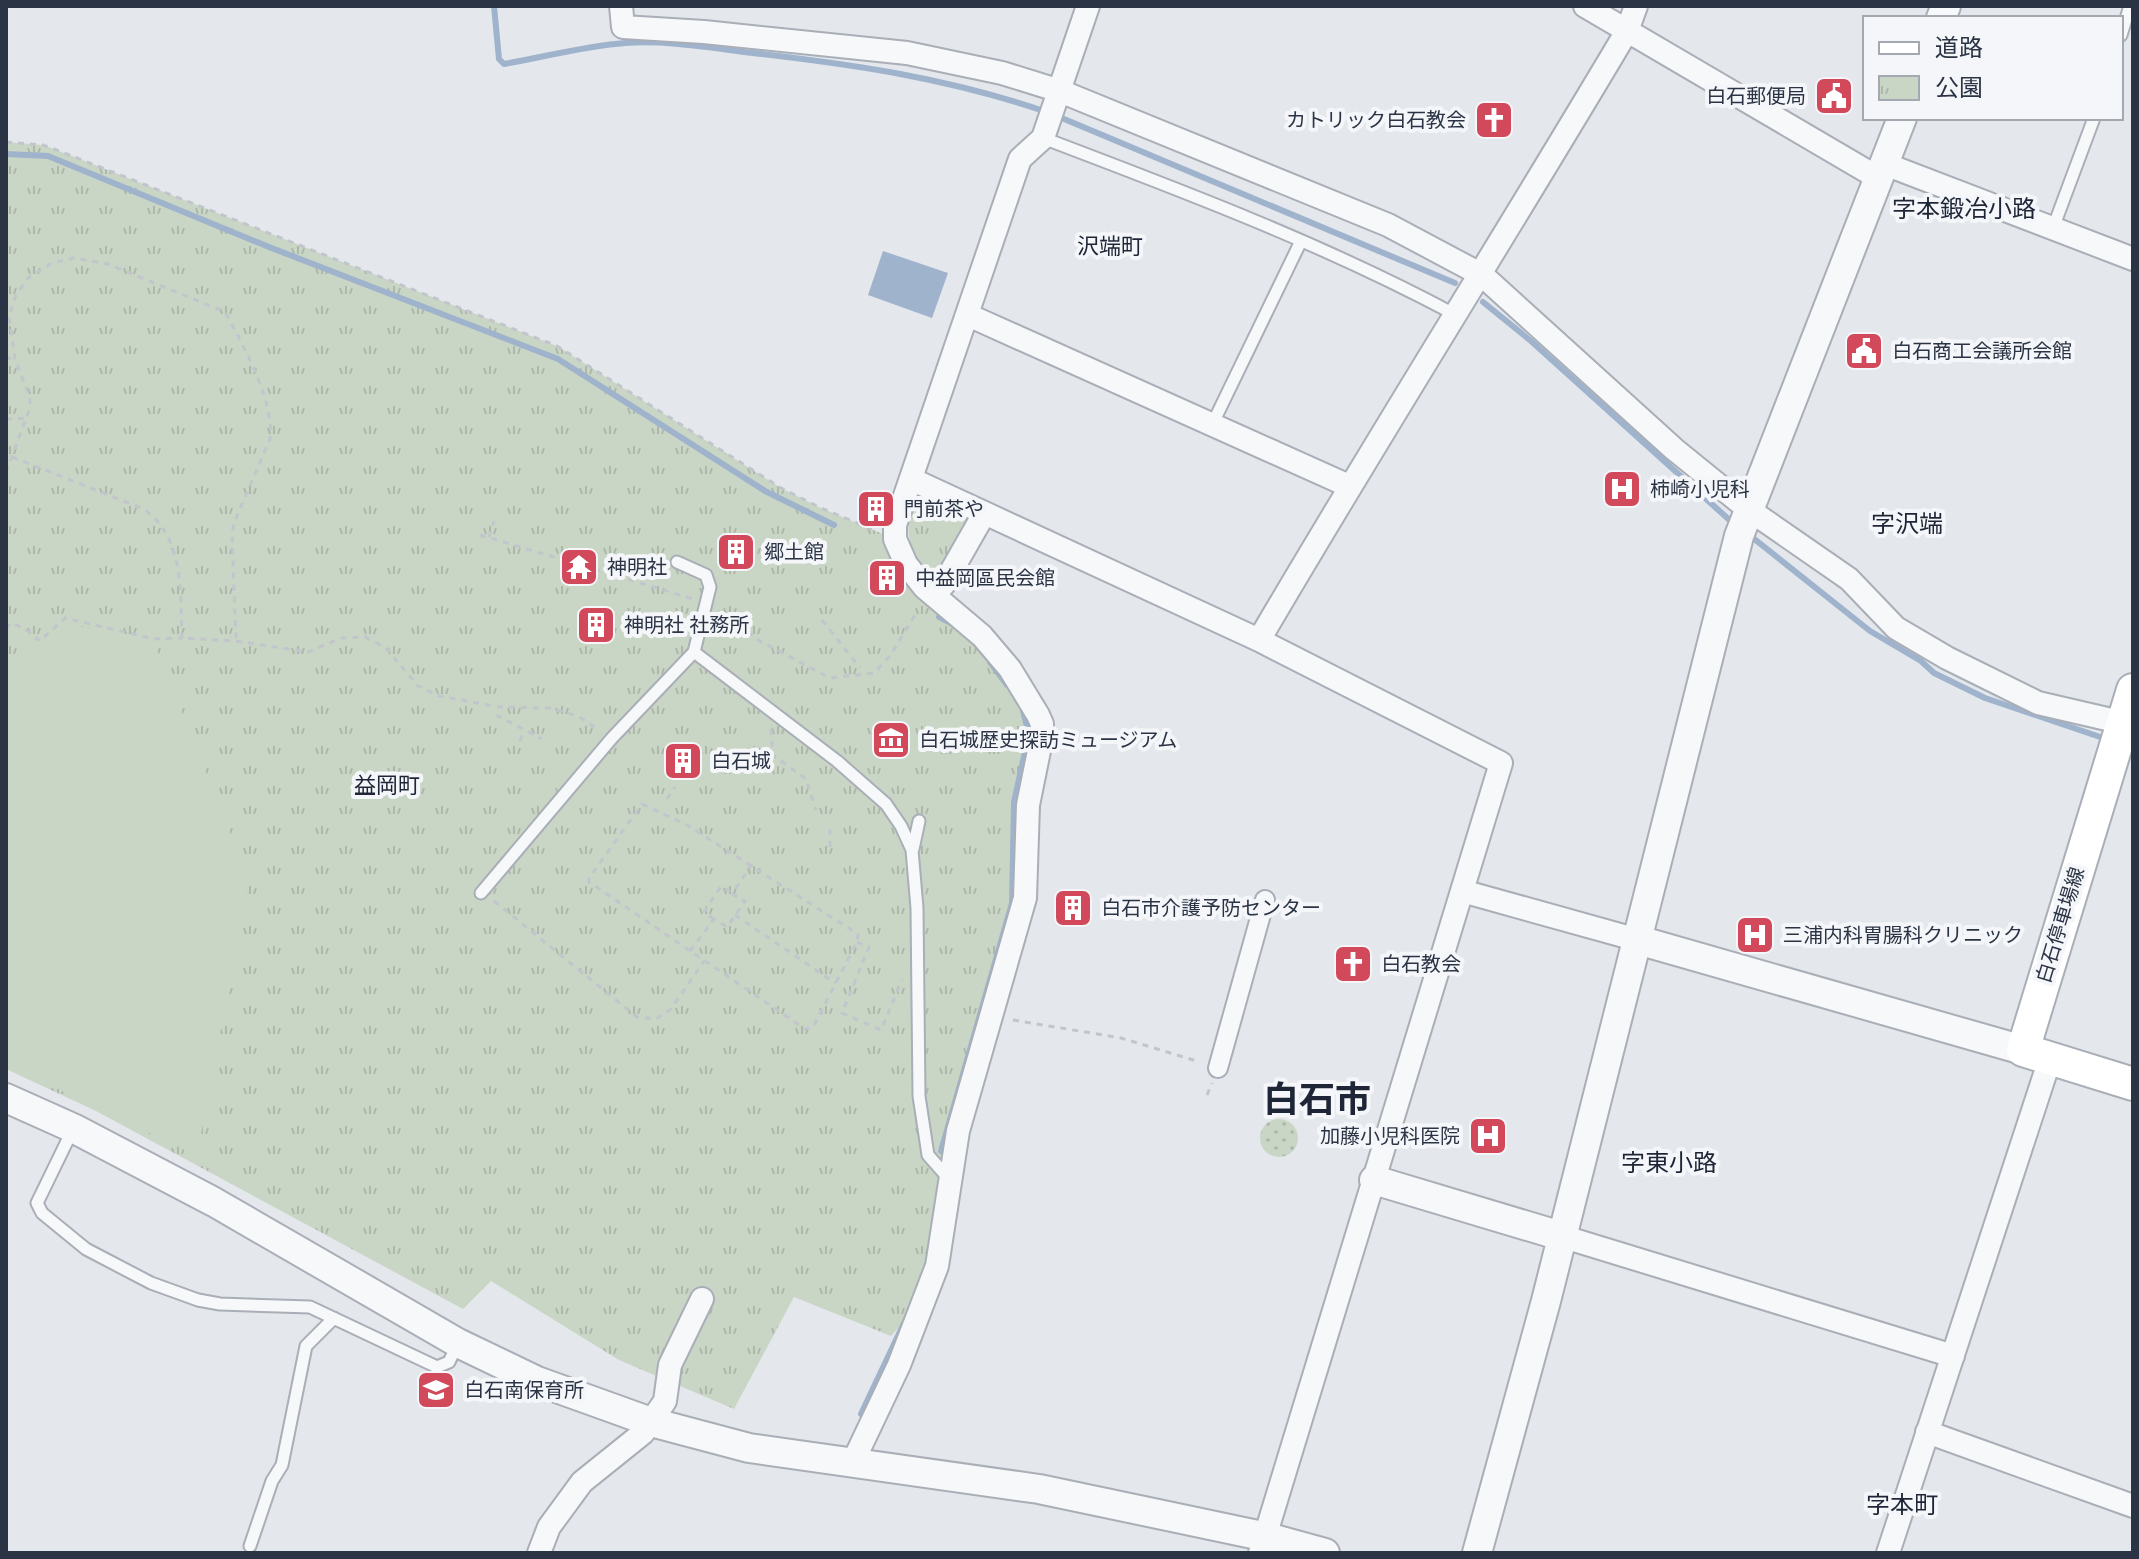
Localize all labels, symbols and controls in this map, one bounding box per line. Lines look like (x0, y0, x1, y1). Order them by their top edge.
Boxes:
legend (1863, 16, 2123, 120)
text: 道路 (1935, 34, 1983, 63)
text: 公園 (1935, 74, 1983, 103)
public building icon: 白石郵便局 (1813, 75, 1855, 117)
place label: 白石郵便局 (1706, 85, 1806, 109)
church icon: カトリック白石教会 (1473, 99, 1515, 141)
place label: カトリック白石教会 (1286, 109, 1466, 133)
district label: 字本鍛冶小路 (1892, 195, 2036, 224)
district label: 沢端町 (1077, 234, 1143, 260)
public building icon: 白石商工会議所会館 (1843, 330, 1885, 372)
place label: 白石商工会議所会館 (1892, 340, 2072, 364)
hospital icon: 柿崎小児科 (1601, 468, 1643, 510)
place label: 柿崎小児科 (1650, 478, 1750, 502)
building icon: 門前茶や (855, 488, 897, 530)
place label: 門前茶や (904, 498, 984, 522)
district label: 字沢端 (1871, 510, 1943, 539)
building icon: 郷土館 (715, 531, 757, 573)
place label: 郷土館 (764, 541, 824, 565)
temple icon: 神明社 (558, 546, 600, 588)
place label: 神明社 (607, 556, 667, 580)
building icon: 中益岡區民会館 (866, 557, 908, 599)
place label: 中益岡區民会館 (915, 567, 1055, 591)
building icon: 神明社 社務所 (575, 604, 617, 646)
place label: 神明社 社務所 (624, 614, 749, 638)
museum icon: 白石城歴史探訪ミュージアム (870, 719, 912, 761)
place label: 白石城歴史探訪ミュージアム (919, 729, 1177, 753)
building icon: 白石城 (662, 740, 704, 782)
place label: 白石城 (711, 750, 771, 774)
district label: 益岡町 (354, 773, 420, 799)
street label: 白石停車場線 (2032, 864, 2090, 986)
building icon: 白石市介護予防センター (1052, 887, 1094, 929)
place label: 白石市介護予防センター (1101, 897, 1321, 921)
hospital icon: 三浦内科胃腸科クリニック (1734, 914, 1776, 956)
place label: 三浦内科胃腸科クリニック (1783, 924, 2023, 948)
church icon: 白石教会 (1332, 943, 1374, 985)
place label: 白石教会 (1381, 953, 1461, 977)
district label: 白石市 (1263, 1079, 1371, 1122)
hospital icon: 加藤小児科医院 (1467, 1115, 1509, 1157)
place label: 加藤小児科医院 (1320, 1125, 1460, 1149)
district label: 字東小路 (1621, 1149, 1717, 1178)
school or university icon: 白石南保育所 (415, 1369, 457, 1411)
place label: 白石南保育所 (464, 1379, 584, 1403)
district label: 字本町 (1866, 1491, 1938, 1520)

